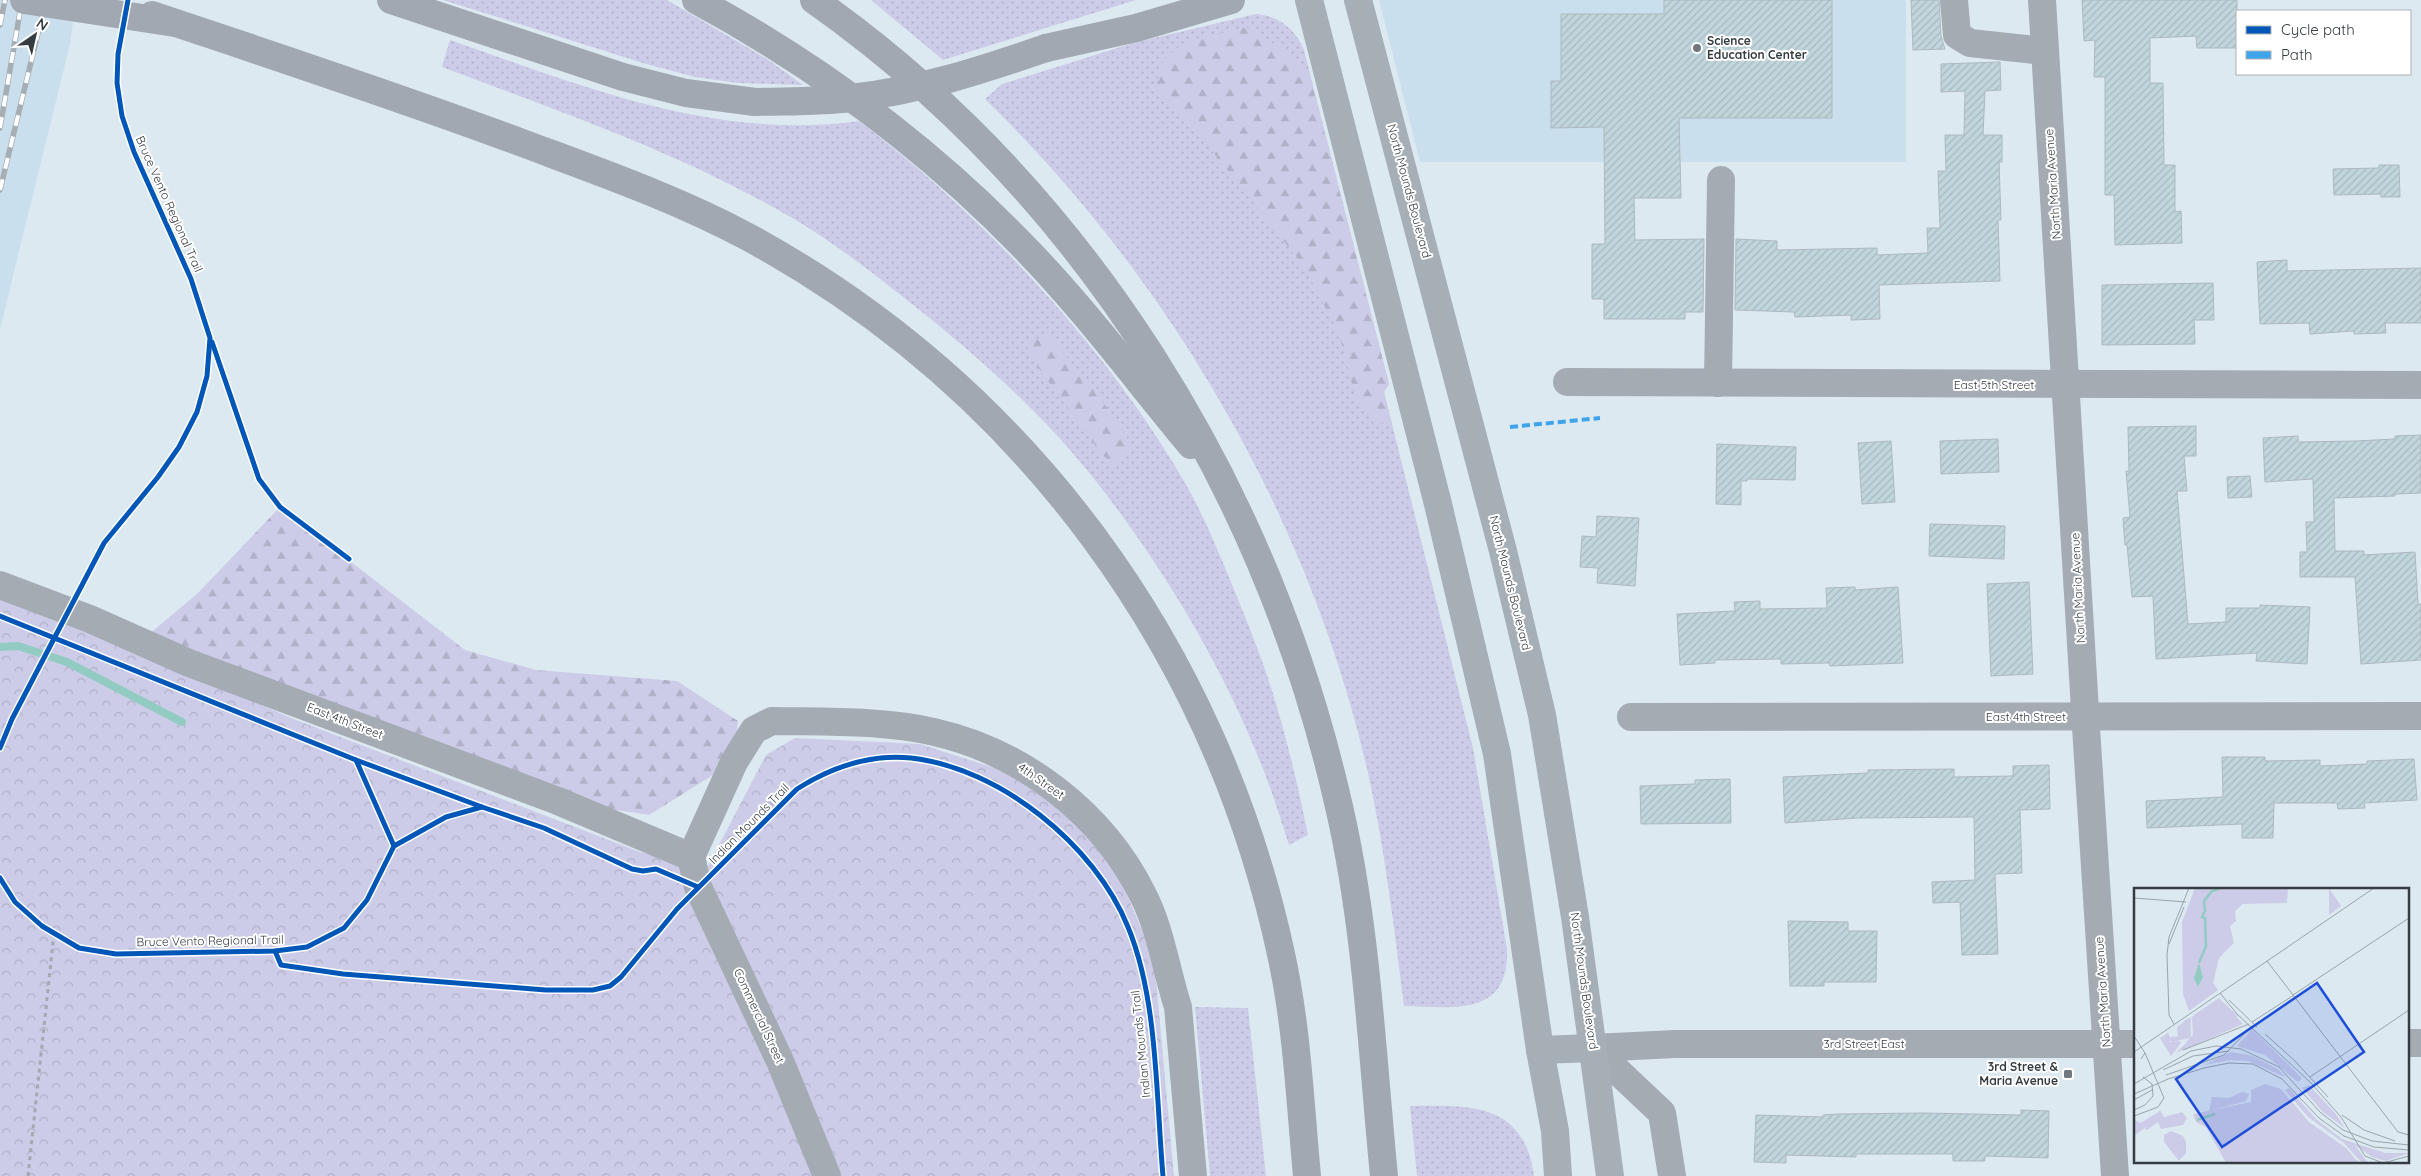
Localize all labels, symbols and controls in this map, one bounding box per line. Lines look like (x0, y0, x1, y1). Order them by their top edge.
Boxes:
north arrow (10, 10, 60, 60)
legend (2236, 10, 2411, 75)
text: N (33, 14, 52, 35)
text: Cycle path (2281, 20, 2355, 39)
place label: Science Education Center (1707, 33, 1807, 62)
marker: Science Education Center (1691, 42, 1703, 54)
text: Path (2281, 45, 2313, 64)
street label: North Mounds Boulevard (1384, 122, 1435, 260)
street label: North Maria Avenue (2041, 128, 2064, 240)
street label: Bruce Vento Regional Trail (133, 133, 206, 274)
street label: East 5th Street (1954, 377, 2034, 392)
street label: North Mounds Boulevard (1486, 514, 1534, 652)
street label: North Maria Avenue (2067, 532, 2088, 644)
street label: East 4th Street (305, 699, 385, 742)
street label: East 4th Street (1986, 709, 2066, 724)
street label: 4th Street (1015, 759, 1067, 802)
street label: Indian Mounds Trail (705, 780, 792, 867)
inset map (2134, 888, 2408, 1164)
street label: North Mounds Boulevard (1567, 911, 1602, 1050)
street label: Bruce Vento Regional Trail (136, 932, 284, 949)
street label: North Maria Avenue (2091, 936, 2114, 1048)
street label: Commercial Street (731, 966, 788, 1066)
street label: Indian Mounds Trail (1127, 990, 1154, 1099)
street label: 3rd Street East (1823, 1036, 1905, 1051)
place label: 3rd Street & Maria Avenue (1979, 1059, 2058, 1088)
marker: 3rd Street & Maria Avenue (2062, 1068, 2074, 1080)

